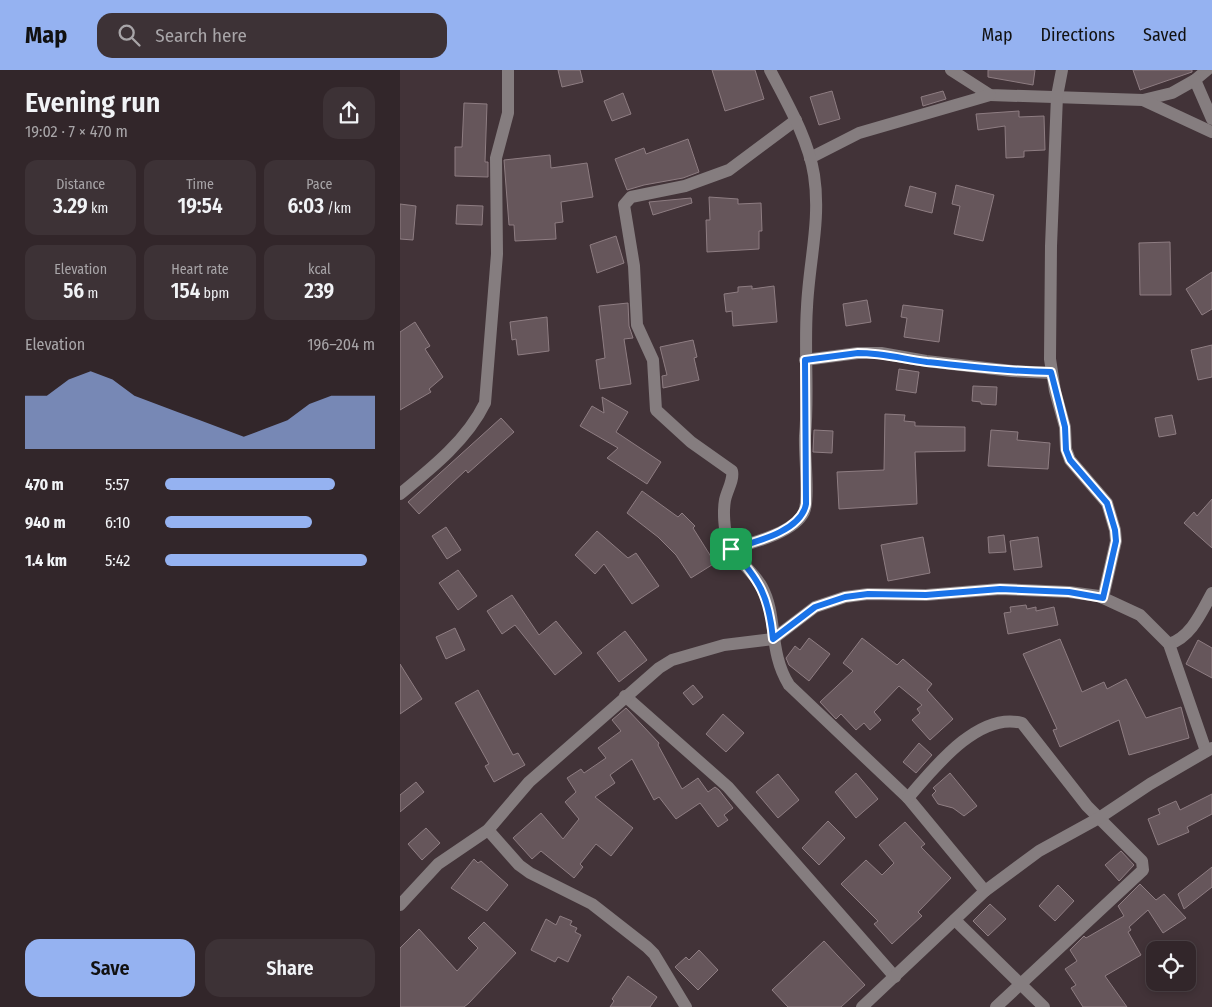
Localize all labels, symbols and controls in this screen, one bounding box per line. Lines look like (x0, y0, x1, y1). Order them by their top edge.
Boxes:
search box (97, 13, 447, 58)
text: Map (25, 21, 67, 49)
icon: search (115, 21, 143, 49)
text: Search here (155, 24, 247, 47)
text: Map (981, 24, 1013, 46)
text: Directions (1041, 24, 1115, 46)
text: Saved (1143, 24, 1187, 46)
text: Evening run (25, 86, 160, 119)
button: share (323, 87, 375, 139)
text: 19:02 · 7 × 470 m (25, 122, 128, 141)
text: Distance (56, 176, 105, 193)
text: Time (186, 176, 214, 193)
text: Pace (306, 176, 332, 193)
text: 3.29 (53, 193, 88, 219)
text: 19:54 (177, 193, 223, 219)
text: 6:03 (287, 193, 324, 219)
text: km (88, 200, 108, 217)
text: /km (324, 200, 351, 217)
text: Elevation (54, 261, 107, 278)
text: Heart rate (171, 261, 229, 278)
text: kcal (308, 261, 331, 278)
text: 56 (63, 278, 84, 304)
text: 154 (171, 278, 200, 304)
text: 239 (304, 278, 334, 304)
text: m (84, 285, 98, 302)
text: bpm (200, 285, 229, 302)
text: Elevation (25, 335, 85, 354)
text: 196–204 m (307, 335, 375, 354)
text: 470 m (25, 475, 64, 494)
text: 5:57 (105, 475, 129, 494)
text: 940 m (25, 513, 66, 532)
text: 6:10 (105, 513, 130, 532)
pin (710, 528, 752, 570)
icon: arrive (717, 535, 745, 563)
text: 1.4 km (25, 551, 67, 570)
text: 5:42 (105, 551, 130, 570)
button: Save (25, 939, 195, 997)
button: Share (205, 939, 375, 997)
map controls (1146, 941, 1196, 991)
button: locate (1146, 941, 1196, 991)

